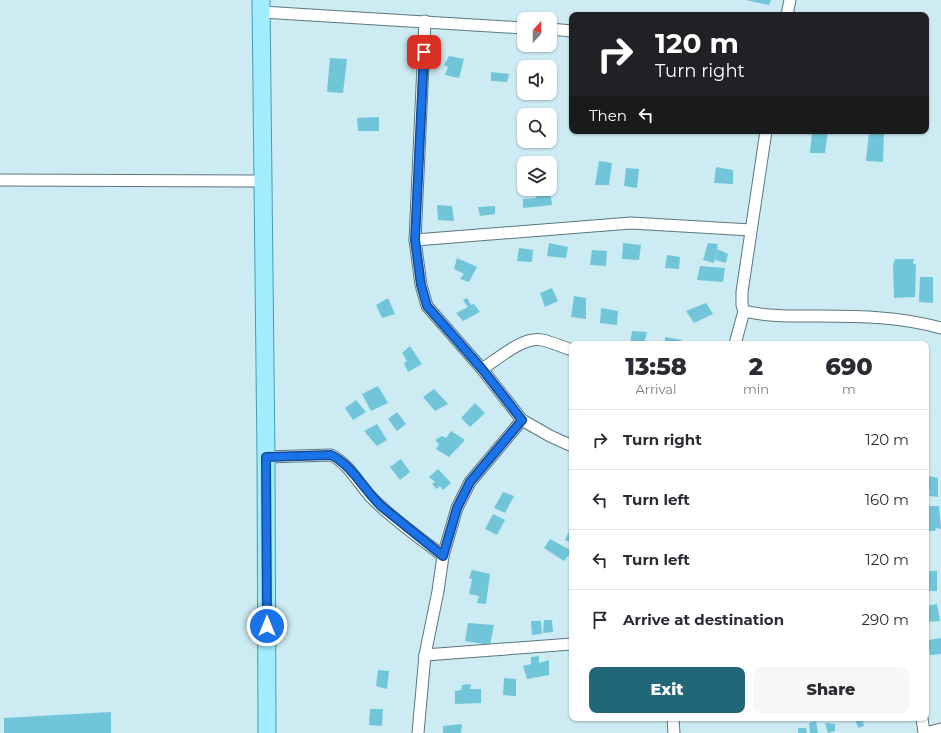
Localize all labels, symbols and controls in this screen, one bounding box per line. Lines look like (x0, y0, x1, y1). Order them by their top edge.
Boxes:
north arrow (517, 12, 557, 52)
map controls (517, 12, 557, 196)
text: 120 m (655, 26, 739, 60)
icon: right (589, 28, 641, 80)
pin (407, 35, 441, 69)
icon: arrive (413, 41, 435, 63)
button: sound (517, 60, 557, 100)
text: Turn right (655, 60, 745, 82)
icon: left (635, 104, 657, 126)
text: Then (589, 106, 627, 125)
button: search (517, 108, 557, 148)
button: layers (517, 156, 557, 196)
text: 13:58 (625, 352, 687, 381)
text: 2 (749, 352, 763, 381)
text: 690 (825, 352, 873, 381)
text: Arrival (635, 381, 676, 397)
text: min (743, 381, 769, 397)
text: m (842, 381, 856, 397)
icon: right (589, 429, 611, 451)
text: Turn right (623, 430, 702, 449)
text: 120 m (865, 430, 909, 449)
icon: left (589, 489, 611, 511)
text: Turn left (623, 490, 690, 509)
text: 160 m (865, 490, 909, 509)
icon: left (589, 549, 611, 571)
text: Turn left (623, 550, 690, 569)
text: 120 m (865, 550, 909, 569)
position arrow (246, 605, 288, 647)
icon: arrive (589, 609, 611, 631)
text: Arrive at destination (623, 610, 784, 629)
text: 290 m (862, 610, 909, 629)
button: Exit (589, 667, 745, 713)
button: Share (753, 667, 909, 713)

